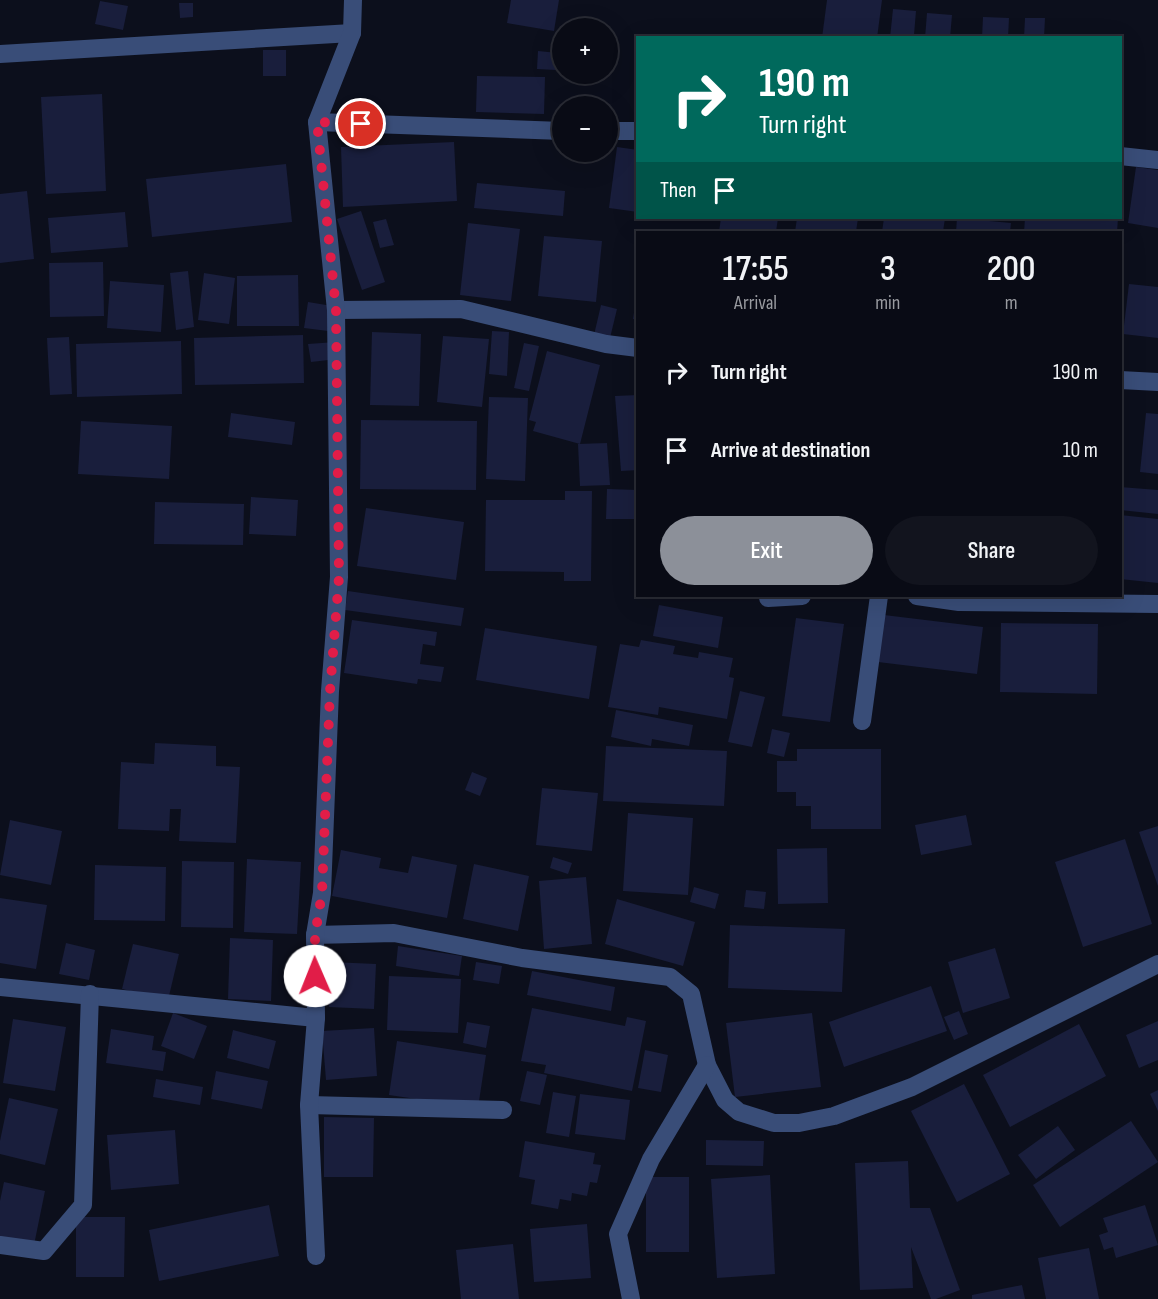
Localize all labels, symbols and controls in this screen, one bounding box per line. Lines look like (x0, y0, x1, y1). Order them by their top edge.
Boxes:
map controls (552, 18, 618, 162)
button: + (552, 18, 618, 84)
text: 190 m (759, 58, 850, 109)
icon: right (660, 60, 738, 138)
button: − (552, 96, 618, 162)
pin (335, 98, 386, 149)
icon: arrive (344, 107, 377, 140)
text: Turn right (759, 109, 846, 141)
icon: arrive (708, 174, 741, 207)
text: Then (660, 177, 696, 204)
text: 17:55 (722, 248, 789, 291)
text: 3 (880, 248, 896, 291)
text: 200 (987, 248, 1036, 291)
text: Arrival (734, 291, 777, 315)
text: min (875, 291, 900, 315)
text: m (1005, 291, 1018, 315)
icon: right (660, 356, 693, 389)
text: Turn right (711, 359, 787, 386)
text: 190 m (1053, 359, 1098, 386)
icon: arrive (660, 434, 693, 467)
text: Arrive at destination (711, 437, 870, 464)
text: 10 m (1063, 437, 1098, 464)
button: Exit (660, 516, 873, 585)
button: Share (885, 516, 1098, 585)
position arrow (283, 944, 347, 1008)

